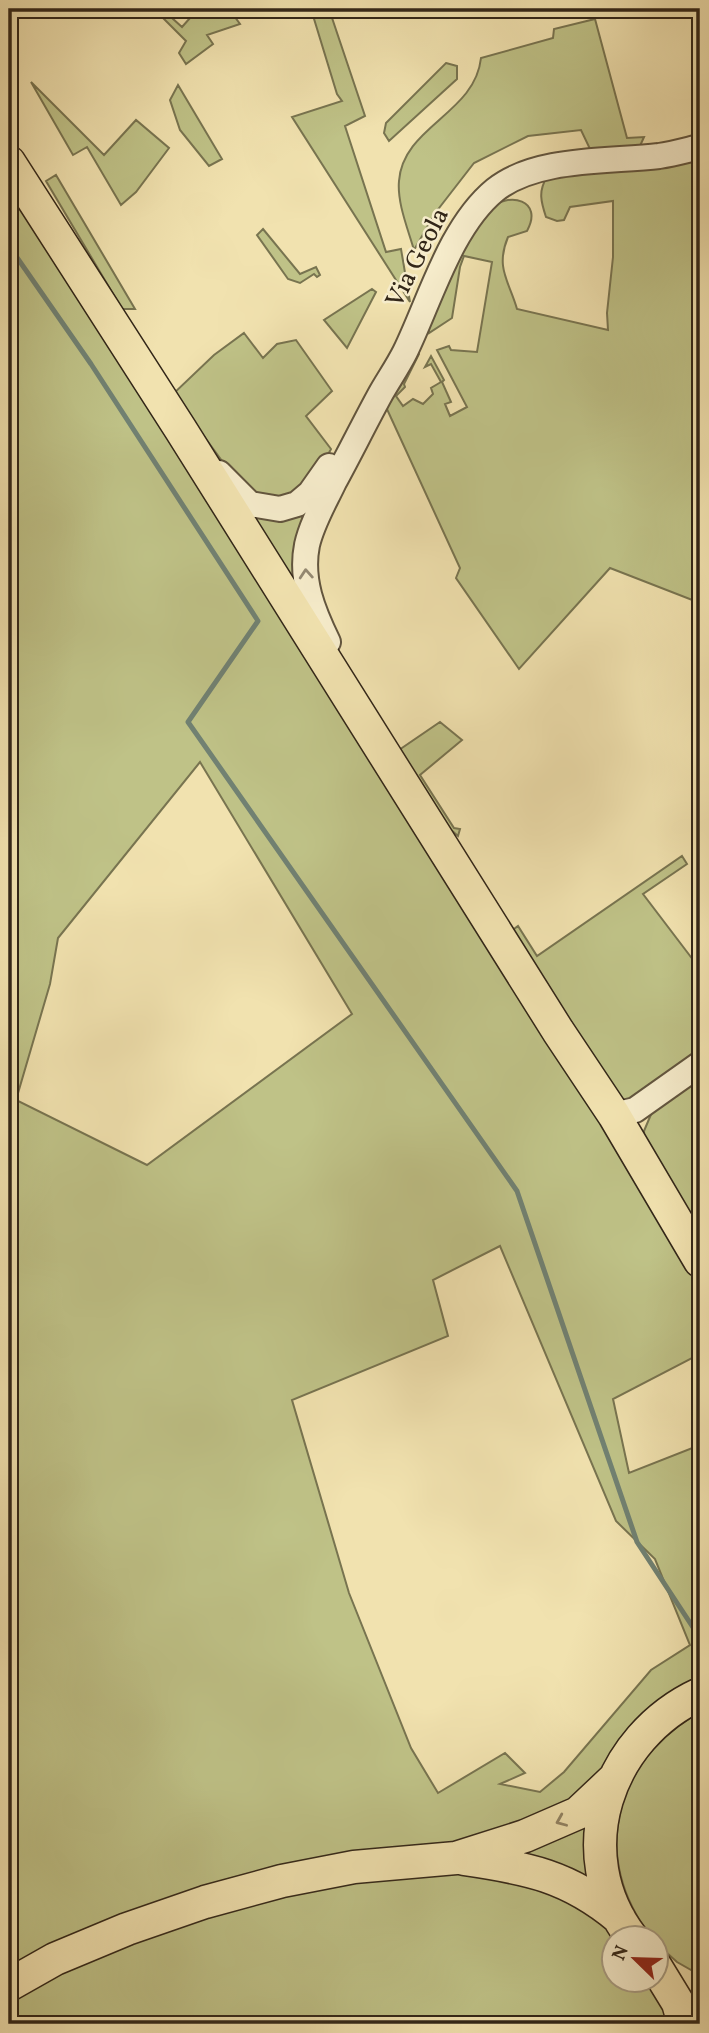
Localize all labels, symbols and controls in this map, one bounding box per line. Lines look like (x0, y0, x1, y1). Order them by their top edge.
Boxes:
street label: Via Geola (377, 202, 459, 314)
one-way arrow (299, 568, 314, 579)
one-way arrow (556, 1812, 568, 1826)
north arrow (600, 1924, 670, 1994)
text: N (607, 1942, 636, 1965)

